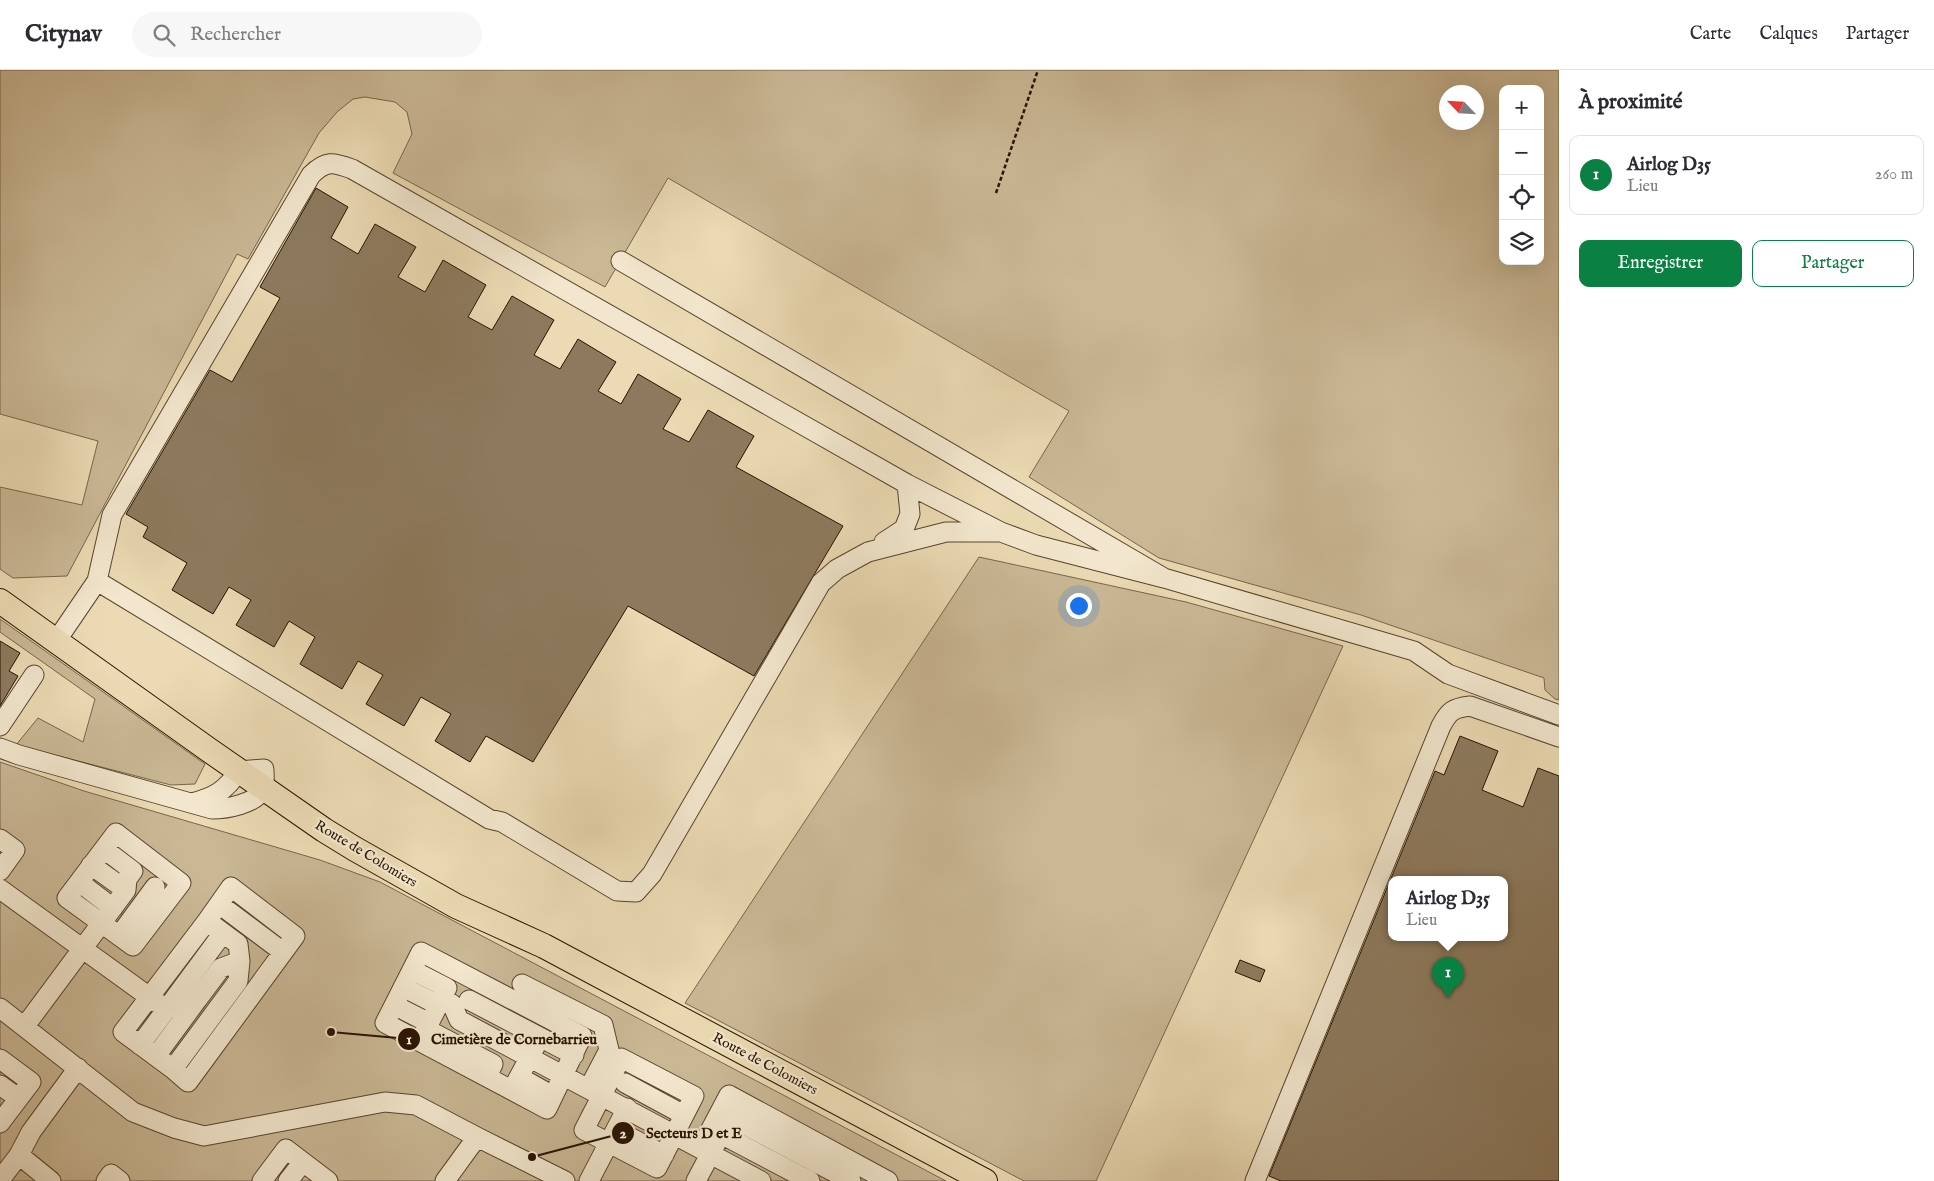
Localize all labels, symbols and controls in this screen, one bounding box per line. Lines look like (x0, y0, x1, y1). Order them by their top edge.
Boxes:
search box (132, 12, 482, 57)
text: Citynav (25, 19, 102, 50)
icon: search (150, 21, 178, 49)
text: Rechercher (190, 23, 281, 47)
text: Carte (1690, 23, 1731, 46)
text: Calques (1759, 23, 1818, 46)
text: Partager (1846, 23, 1909, 46)
north arrow (1439, 85, 1484, 130)
map controls (1499, 85, 1544, 265)
button: + (1499, 85, 1544, 130)
text: À proximité (1579, 89, 1682, 116)
button: − (1499, 130, 1544, 175)
text: Airlog D35 (1627, 153, 1711, 177)
text: 1 (1593, 165, 1599, 185)
text: 260 m (1875, 165, 1913, 185)
button: locate (1499, 175, 1544, 220)
text: Lieu (1627, 177, 1658, 197)
button: layers (1499, 220, 1544, 265)
button: Enregistrer (1579, 240, 1742, 287)
button: Partager (1752, 240, 1914, 287)
your location (1066, 593, 1092, 619)
street label: Route de Colomiers (311, 816, 421, 892)
popup (1388, 876, 1508, 941)
text: Airlog D35 (1406, 887, 1490, 911)
text: Lieu (1406, 911, 1437, 931)
pin: 1 (1432, 957, 1464, 998)
callout: Cimetière de Cornebarrieu (396, 1024, 607, 1054)
street label: Route de Colomiers (709, 1029, 821, 1099)
text: 1 (406, 1030, 412, 1049)
text: Cimetière de Cornebarrieu (431, 1030, 597, 1049)
callout: Secteurs D et E (611, 1118, 752, 1148)
text: 2 (619, 1124, 627, 1143)
text: Secteurs D et E (646, 1124, 743, 1143)

